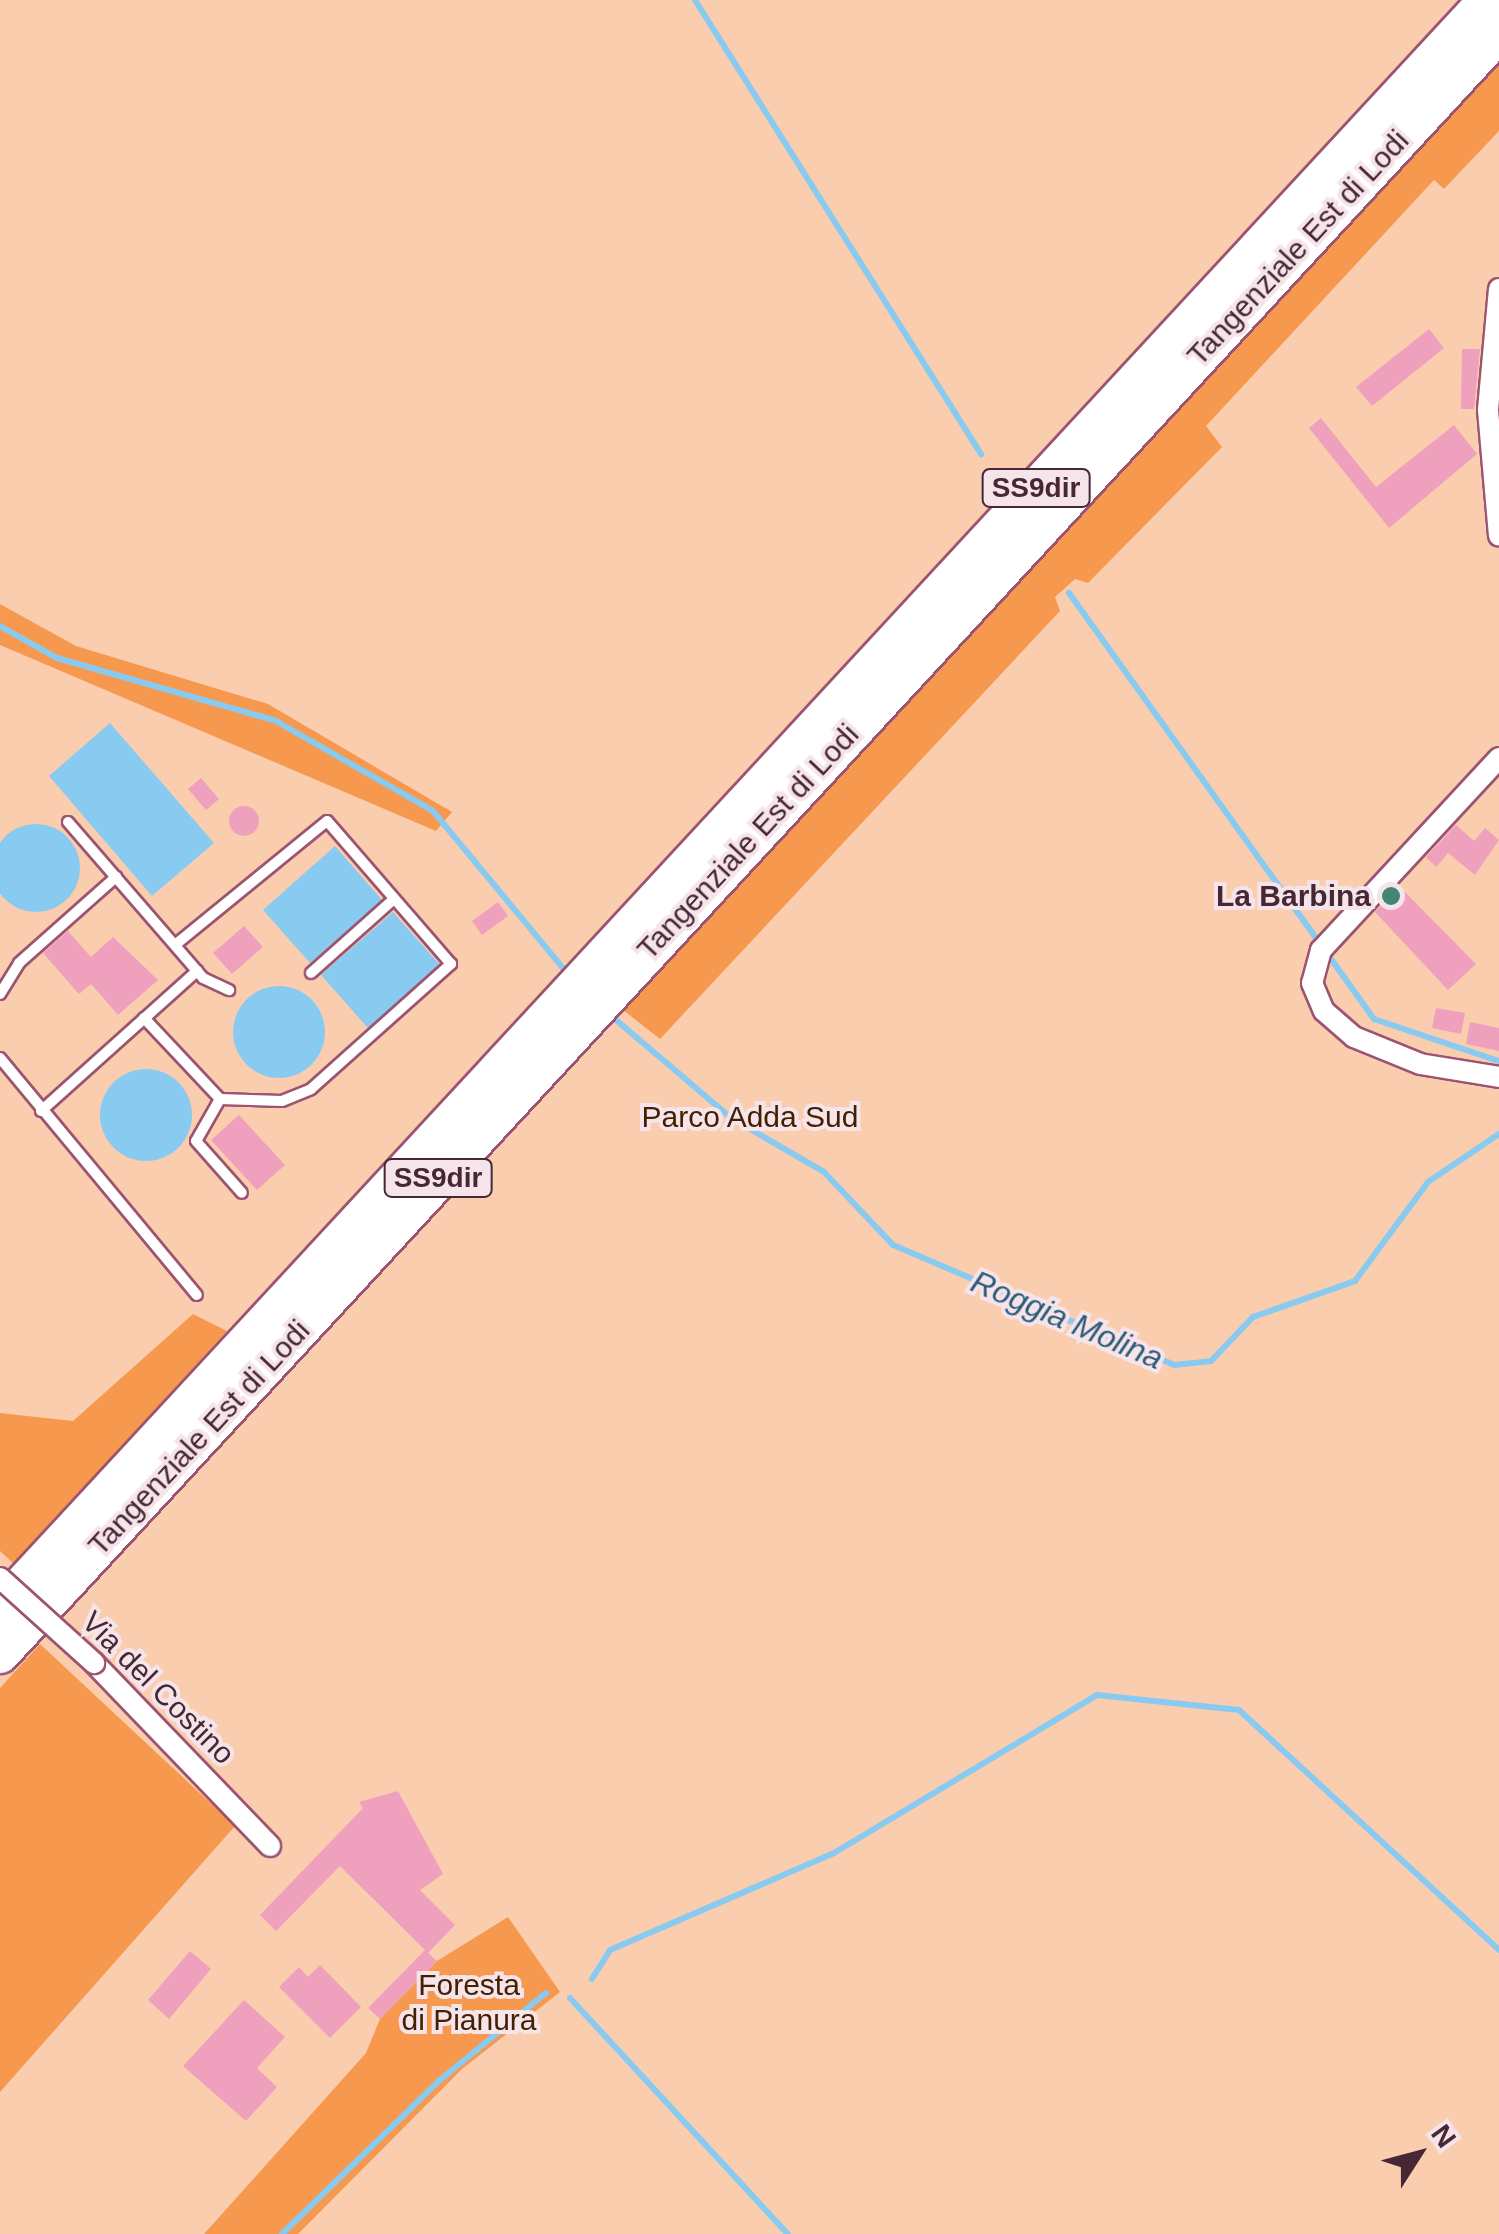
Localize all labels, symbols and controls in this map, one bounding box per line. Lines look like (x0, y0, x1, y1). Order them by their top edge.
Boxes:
street label: Tangenziale Est di Lodi (1180, 123, 1416, 373)
road number: SS9dir (981, 465, 1091, 511)
street label: Tangenziale Est di Lodi (630, 717, 866, 967)
place label: La Barbina (1216, 878, 1371, 914)
marker: La Barbina (1380, 885, 1402, 907)
park label: Parco Adda Sud (641, 1099, 859, 1135)
road number: SS9dir (383, 1155, 493, 1201)
water label: Roggia Molina (965, 1262, 1169, 1378)
street label: Tangenziale Est di Lodi (81, 1313, 317, 1563)
street label: Via del Costino (74, 1604, 242, 1772)
park label: Foresta di Pianura (401, 1967, 537, 2038)
north arrow (1369, 2104, 1469, 2204)
text: N (1425, 2119, 1462, 2153)

